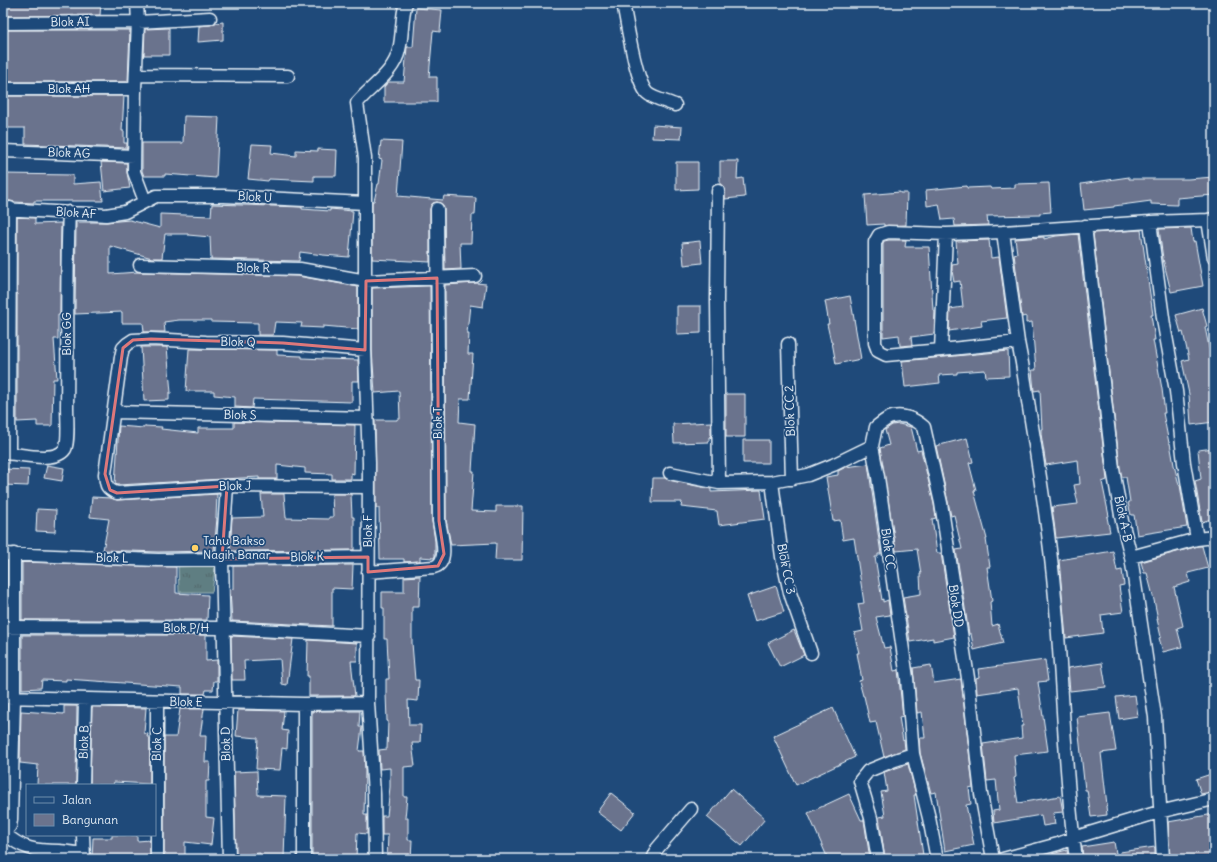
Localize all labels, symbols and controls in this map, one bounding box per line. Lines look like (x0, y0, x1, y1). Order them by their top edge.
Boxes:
street label: Blok AI (50, 14, 90, 29)
street label: Blok AH (48, 81, 91, 96)
street label: Blok AG (47, 144, 91, 161)
street label: Blok U (237, 188, 273, 205)
street label: Blok AF (55, 204, 97, 221)
street label: Blok R (236, 260, 270, 275)
street label: Blok GG (59, 312, 74, 356)
street label: Blok Q (220, 334, 256, 349)
street label: Blok CC 2 (781, 385, 798, 437)
street label: Blok S (223, 407, 257, 422)
street label: Blok T (430, 407, 445, 439)
street label: Blok J (219, 478, 251, 493)
street label: Blok A-B (1111, 494, 1136, 544)
street label: Blok F (360, 514, 375, 548)
street label: Blok CC (878, 527, 899, 571)
place label: Tahu Bakso Nagih Banar (203, 533, 271, 562)
street label: Blok CC 3 (774, 542, 799, 596)
marker: Tahu Bakso Nagih Banar (190, 543, 200, 553)
street label: Blok L (95, 549, 129, 566)
street label: Blok K (290, 549, 325, 564)
street label: Blok DD (946, 583, 967, 628)
street label: Blok P/H (163, 620, 209, 635)
street label: Blok E (169, 694, 203, 709)
street label: Blok B (75, 725, 92, 759)
street label: Blok D (218, 726, 233, 762)
street label: Blok C (149, 727, 164, 761)
legend (26, 784, 156, 836)
text: Jalan (62, 792, 91, 807)
text: Bangunan (62, 812, 118, 827)

